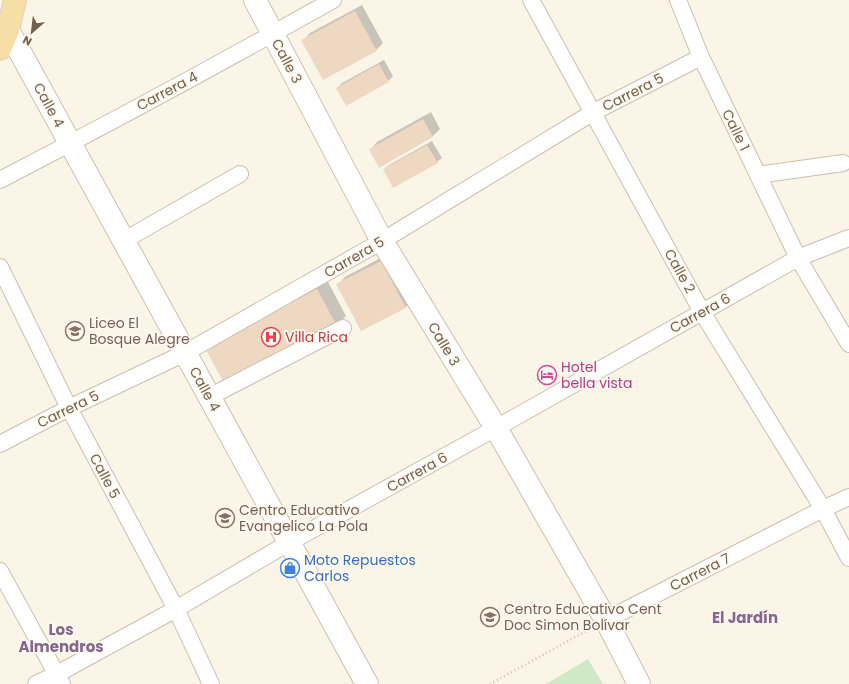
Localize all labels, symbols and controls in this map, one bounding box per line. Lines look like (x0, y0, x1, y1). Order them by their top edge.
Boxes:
north arrow (12, 12, 52, 52)
text: N (20, 32, 35, 50)
street label: Calle 3 (267, 35, 307, 87)
street label: Carrera 4 (133, 66, 201, 115)
street label: Carrera 5 (599, 68, 667, 116)
street label: Calle 4 (29, 79, 70, 131)
street label: Calle 1 (717, 106, 755, 154)
street label: Carrera 5 (320, 232, 388, 282)
street label: Calle 2 (660, 245, 700, 297)
street label: Carrera 6 (666, 288, 734, 338)
place label: Liceo El Bosque Alegre (89, 313, 190, 349)
street label: Calle 3 (423, 318, 465, 370)
school or university icon: Liceo El Bosque Alegre (64, 320, 86, 342)
hospital icon: Villa Rica (260, 326, 282, 348)
place label: Villa Rica (285, 327, 348, 347)
place label: Hotel bella vista (561, 357, 632, 393)
street label: Calle 4 (185, 363, 226, 415)
hotel icon: Hotel bella vista (536, 364, 558, 386)
street label: Carrera 5 (34, 385, 102, 433)
street label: Carrera 6 (383, 447, 451, 497)
street label: Calle 5 (85, 450, 125, 502)
place label: Centro Educativo Evangelico La Pola (239, 500, 368, 536)
school or university icon: Centro Educativo Evangelico La Pola (214, 507, 236, 529)
street label: Carrera 7 (666, 548, 734, 596)
place label: Moto Repuestos Carlos (304, 550, 416, 586)
shop icon: Moto Repuestos Carlos (279, 557, 301, 579)
place label: Centro Educativo Cent Doc Simon Bolívar (504, 599, 662, 635)
school or university icon: Centro Educativo Cent Doc Simon Bolívar (479, 606, 501, 628)
district label: El Jardín (712, 607, 778, 628)
district label: Los Almendros (18, 619, 104, 657)

